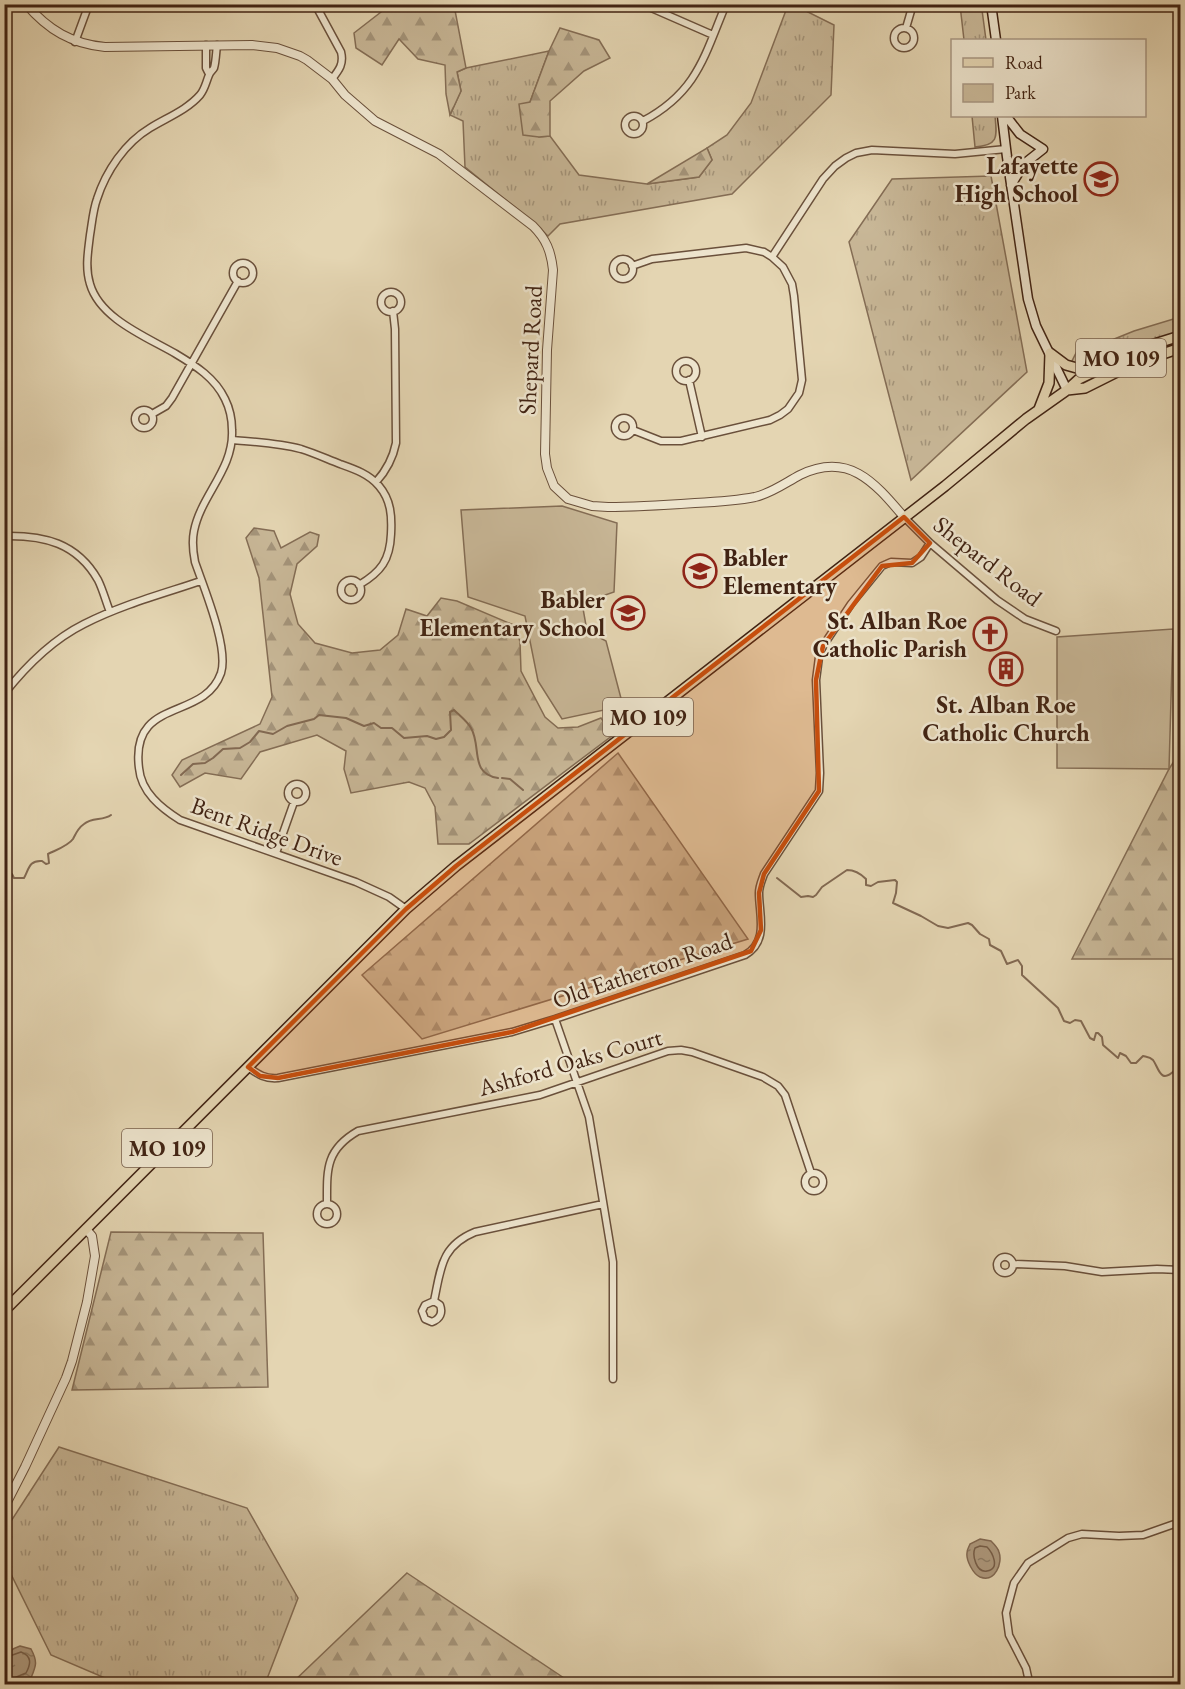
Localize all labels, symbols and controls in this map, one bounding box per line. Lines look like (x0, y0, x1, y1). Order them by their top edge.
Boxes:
legend (951, 39, 1146, 117)
text: Road (1005, 51, 1044, 74)
text: Park (1005, 81, 1036, 104)
place label: Lafayette High School (955, 150, 1078, 210)
school or university icon: Lafayette High School (1083, 161, 1119, 197)
street label: Shepard Road (511, 284, 549, 416)
road number: MO 109 (1076, 339, 1166, 377)
street label: Shepard Road (927, 509, 1049, 614)
place label: Babler Elementary (723, 542, 837, 602)
school or university icon: Babler Elementary (682, 553, 718, 589)
place label: Babler Elementary School (420, 584, 605, 644)
school or university icon: Babler Elementary School (610, 595, 646, 631)
place label: St. Alban Roe Catholic Parish (813, 605, 968, 664)
church icon: St. Alban Roe Catholic Parish (972, 616, 1008, 652)
building icon: St. Alban Roe Catholic Church (988, 651, 1024, 687)
place label: St. Alban Roe Catholic Church (922, 689, 1090, 748)
road number: MO 109 (603, 698, 693, 736)
street label: Bent Ridge Drive (187, 789, 347, 873)
street label: Old Eatherton Road (548, 924, 737, 1015)
street label: Ashford Oaks Court (474, 1021, 666, 1103)
road number: MO 109 (122, 1129, 212, 1167)

